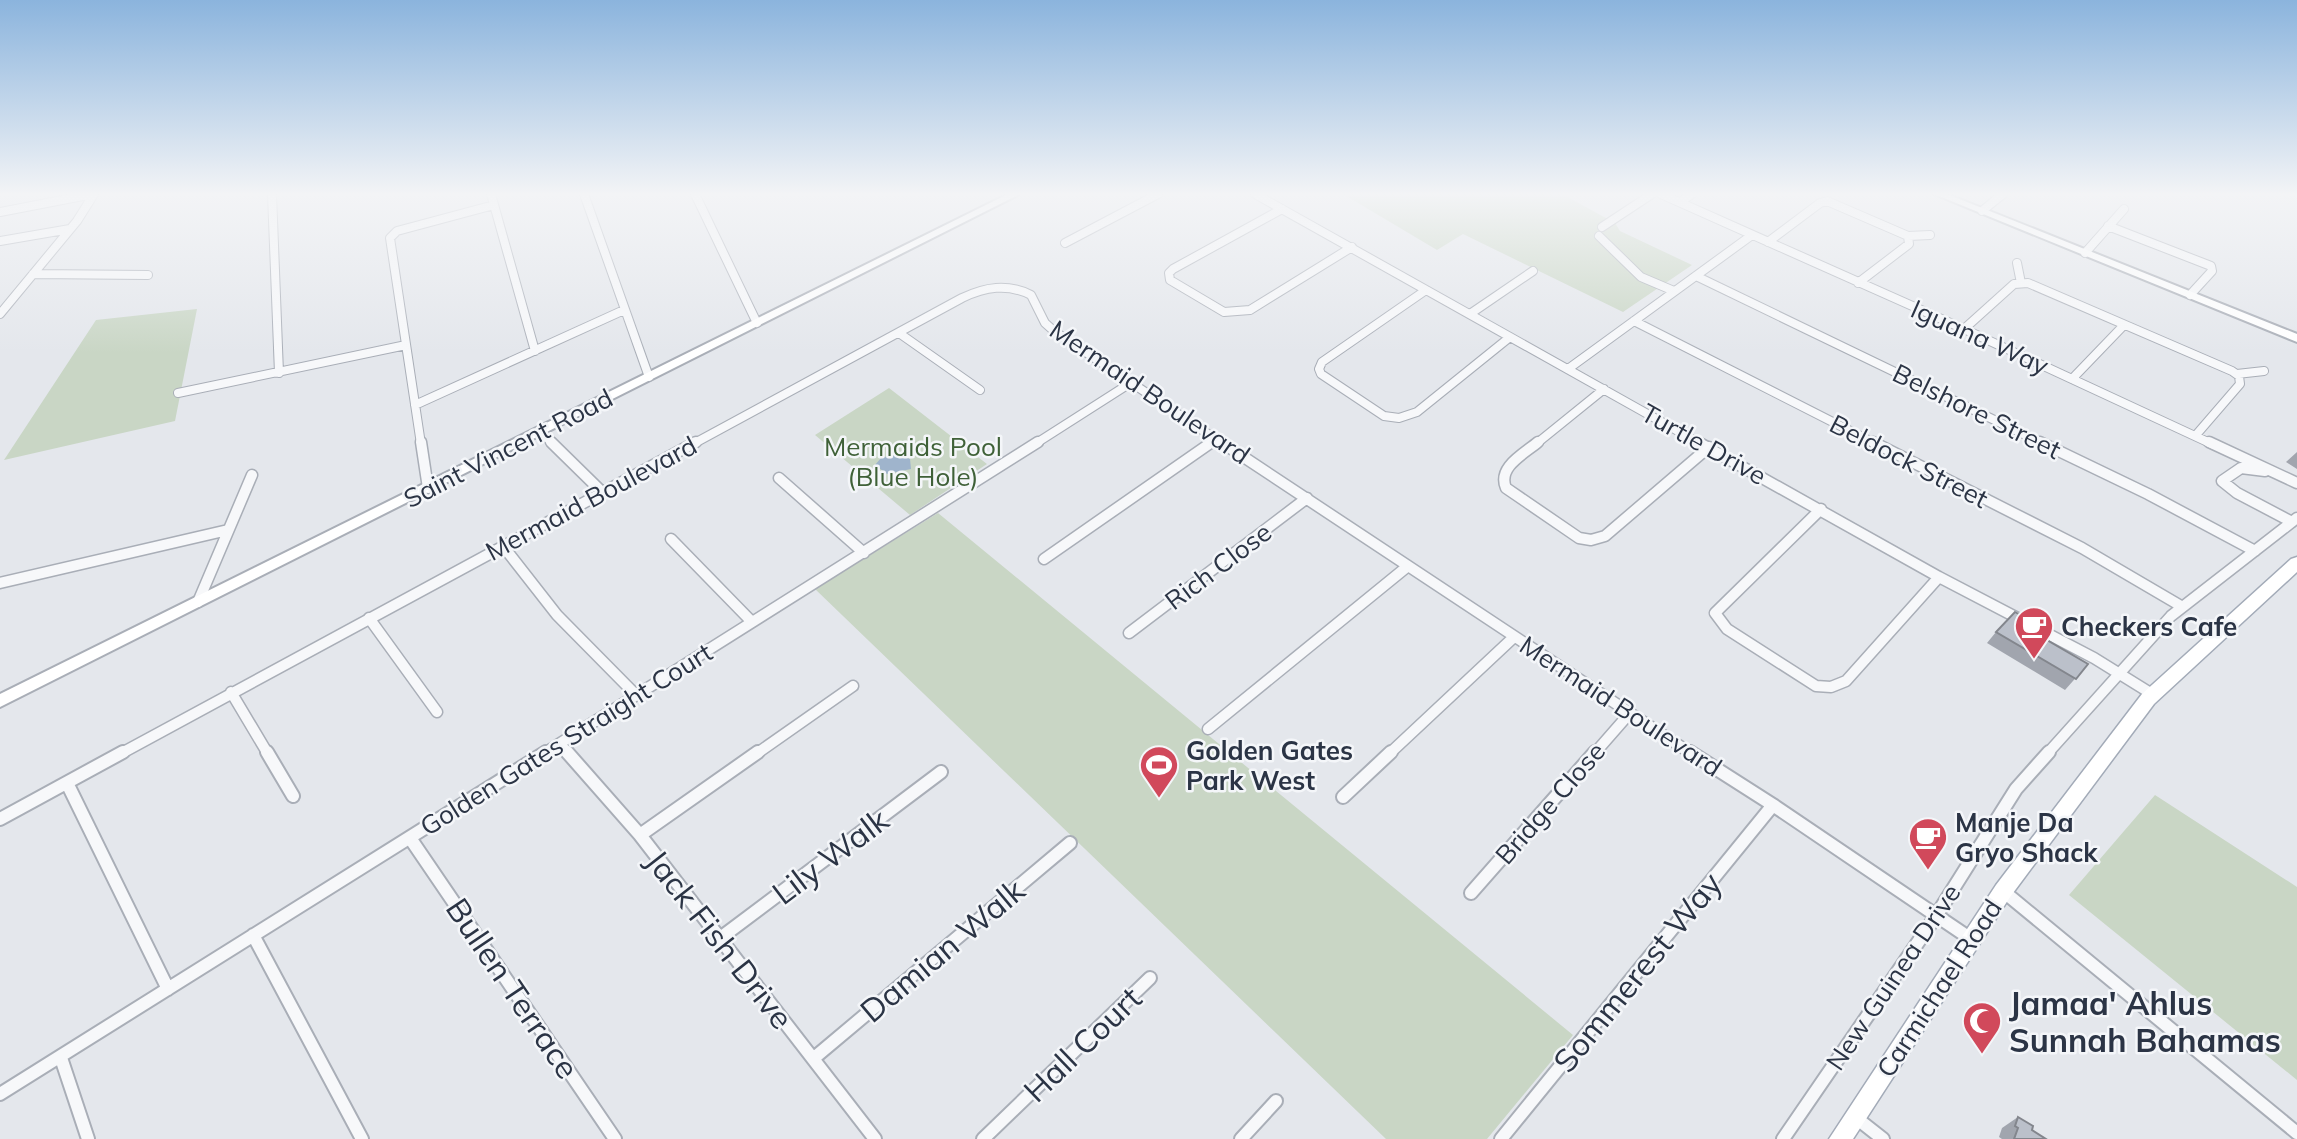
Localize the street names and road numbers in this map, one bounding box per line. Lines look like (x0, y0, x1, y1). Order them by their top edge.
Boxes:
street label: Iguana Way (1906, 292, 2054, 382)
street label: Mermaid Boulevard (1044, 313, 1256, 471)
street label: Belshore Street (1887, 356, 2067, 466)
street label: Saint Vincent Road (398, 381, 618, 515)
street label: Turtle Drive (1636, 396, 1772, 492)
street label: Beldock Street (1824, 407, 1994, 515)
street label: Mermaid Boulevard (480, 428, 702, 568)
street label: Rich Close (1158, 515, 1278, 617)
street label: Mermaid Boulevard (1514, 628, 1728, 784)
street label: Golden Gates Straight Court (414, 635, 718, 843)
street label: Bridge Close (1488, 735, 1612, 871)
street label: Lily Walk (764, 799, 896, 913)
street label: Jack Fish Drive (638, 841, 802, 1037)
street label: Sommerest Way (1544, 864, 1730, 1080)
street label: Damian Walk (852, 869, 1033, 1030)
street label: New Guinea Drive (1818, 878, 1968, 1076)
street label: Bullen Terrace (438, 890, 588, 1086)
street label: Carmichael Road (1869, 893, 2009, 1083)
street label: Hall Court (1015, 978, 1149, 1110)

